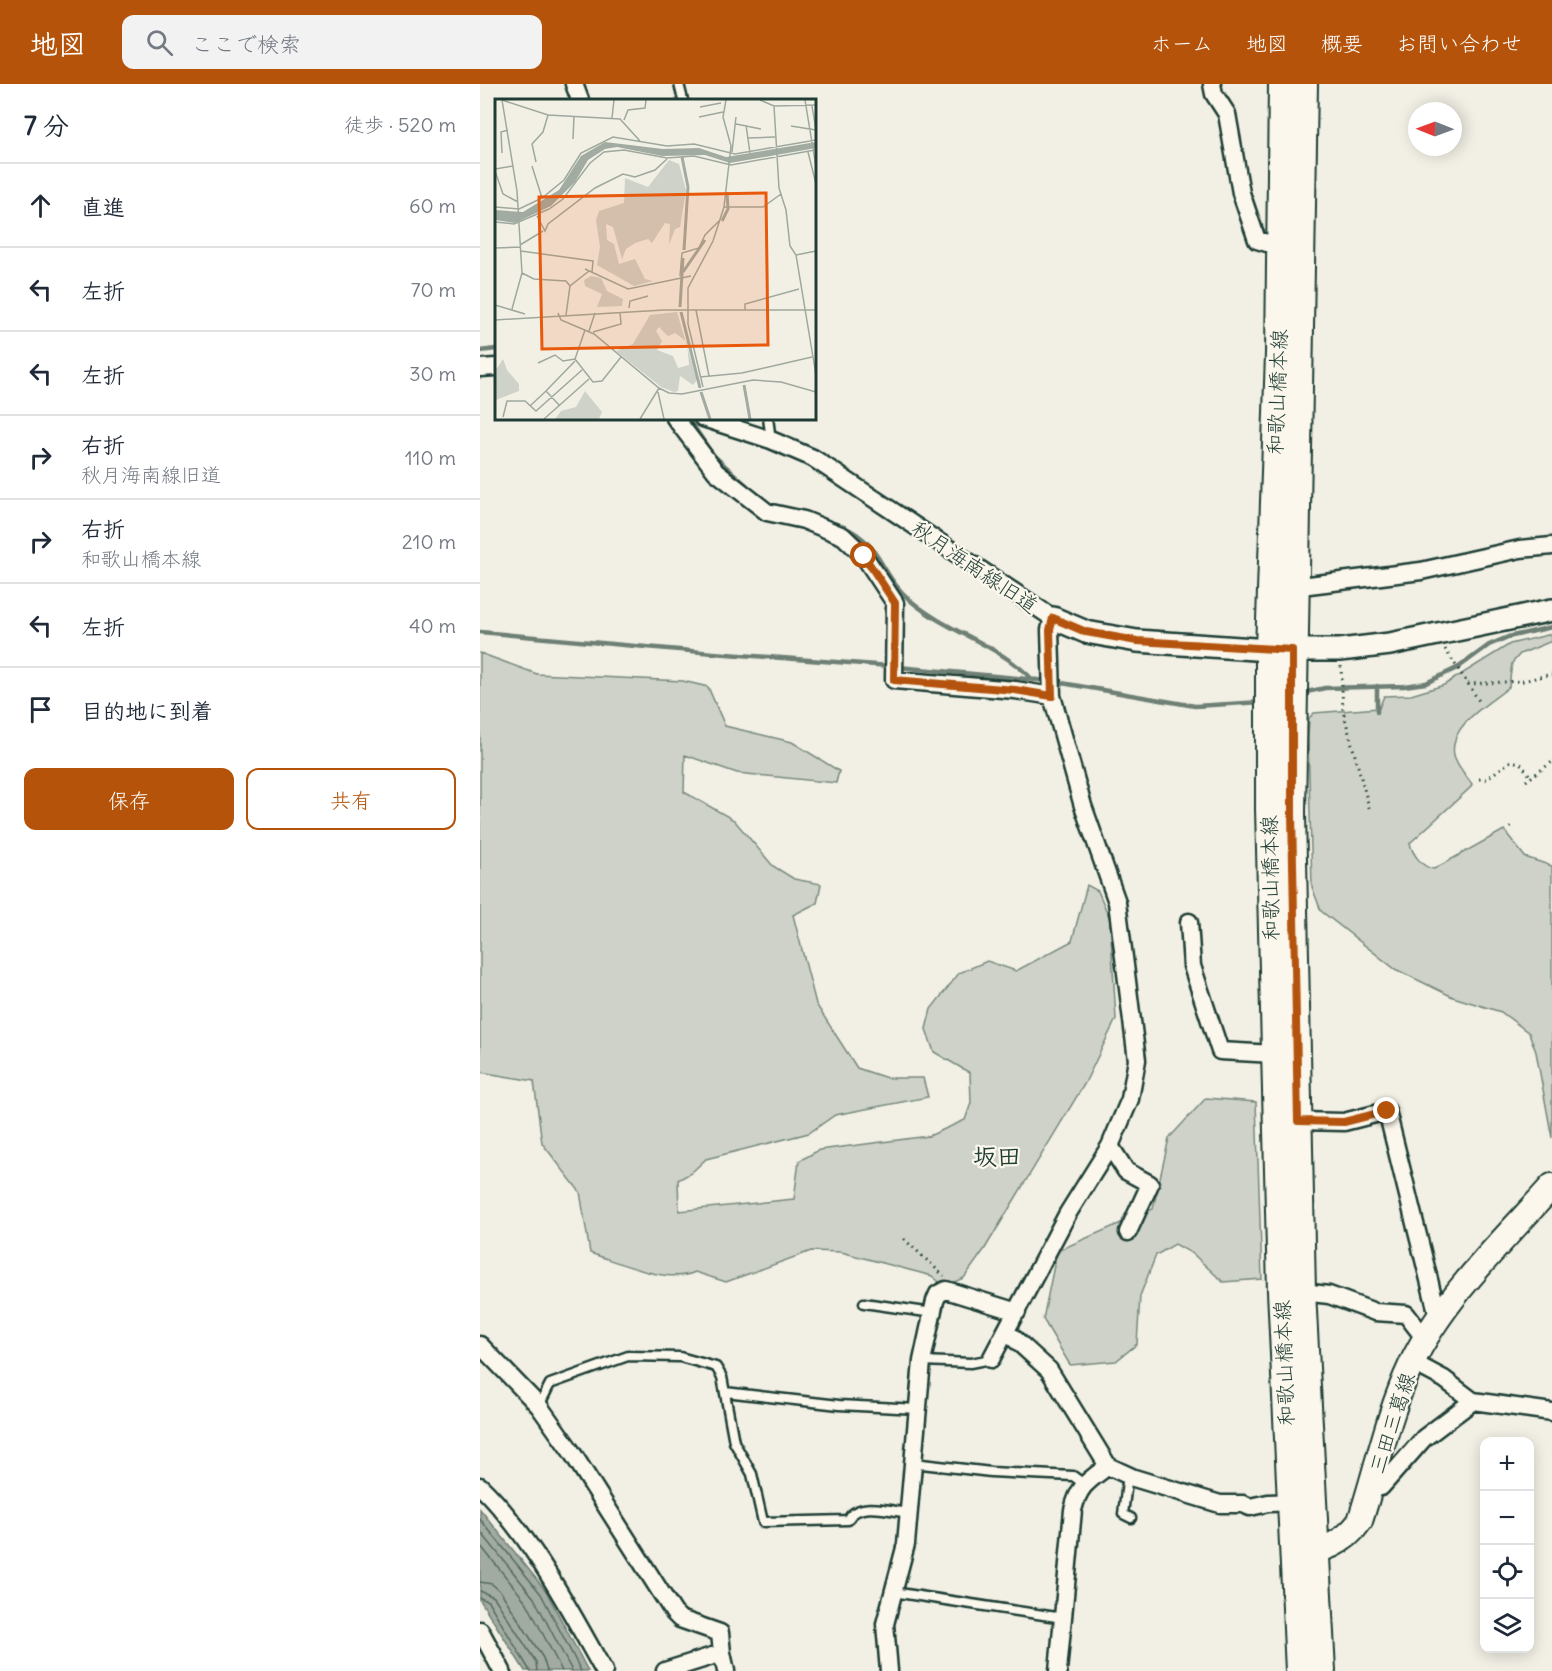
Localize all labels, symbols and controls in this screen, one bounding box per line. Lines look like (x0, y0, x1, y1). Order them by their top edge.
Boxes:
search box (122, 15, 542, 69)
text: 地図 (30, 26, 86, 62)
icon: search (143, 26, 176, 59)
text: ここで検索 (191, 30, 301, 58)
text: ホーム (1151, 30, 1213, 57)
text: 地図 (1246, 30, 1288, 57)
text: 概要 (1321, 30, 1363, 57)
text: お問い合わせ (1396, 30, 1522, 57)
inset map (495, 99, 816, 420)
north arrow (1408, 102, 1462, 156)
text: 7 分 (24, 109, 69, 142)
text: 徒歩 · 520 m (344, 112, 456, 137)
icon: ahead (24, 189, 57, 222)
text: 直進 (81, 193, 125, 221)
text: 60 m (409, 193, 456, 218)
icon: left (24, 273, 57, 306)
text: 左折 (81, 277, 125, 305)
text: 70 m (411, 277, 456, 302)
street label: 和歌山橋本線 (1261, 329, 1293, 455)
icon: left (24, 357, 57, 390)
text: 左折 (81, 361, 125, 389)
text: 30 m (409, 361, 456, 386)
text: 右折 (81, 431, 125, 459)
icon: right (24, 441, 57, 474)
text: 110 m (405, 445, 456, 470)
text: 秋月海南線旧道 (81, 462, 221, 487)
text: 右折 (81, 515, 125, 543)
street label: 秋月海南線旧道 (907, 515, 1043, 619)
icon: right (24, 525, 57, 558)
text: 210 m (402, 529, 456, 554)
route start (850, 542, 876, 568)
text: 和歌山橋本線 (81, 546, 201, 571)
icon: left (24, 609, 57, 642)
text: 左折 (81, 613, 125, 641)
text: 40 m (409, 613, 456, 638)
icon: arrive (24, 693, 57, 726)
text: 目的地に到着 (81, 697, 213, 725)
button: 保存 (24, 768, 234, 830)
button: 共有 (246, 768, 456, 830)
street label: 和歌山橋本線 (1255, 815, 1285, 941)
route end (1373, 1097, 1399, 1123)
district label: 坂田 (973, 1141, 1021, 1171)
street label: 和歌山橋本線 (1268, 1300, 1300, 1426)
street label: 三田三葛線 (1363, 1369, 1421, 1477)
map controls (1480, 1437, 1534, 1653)
button: + (1480, 1437, 1534, 1491)
button: − (1480, 1491, 1534, 1545)
button: locate (1480, 1545, 1534, 1599)
button: layers (1480, 1599, 1534, 1653)

